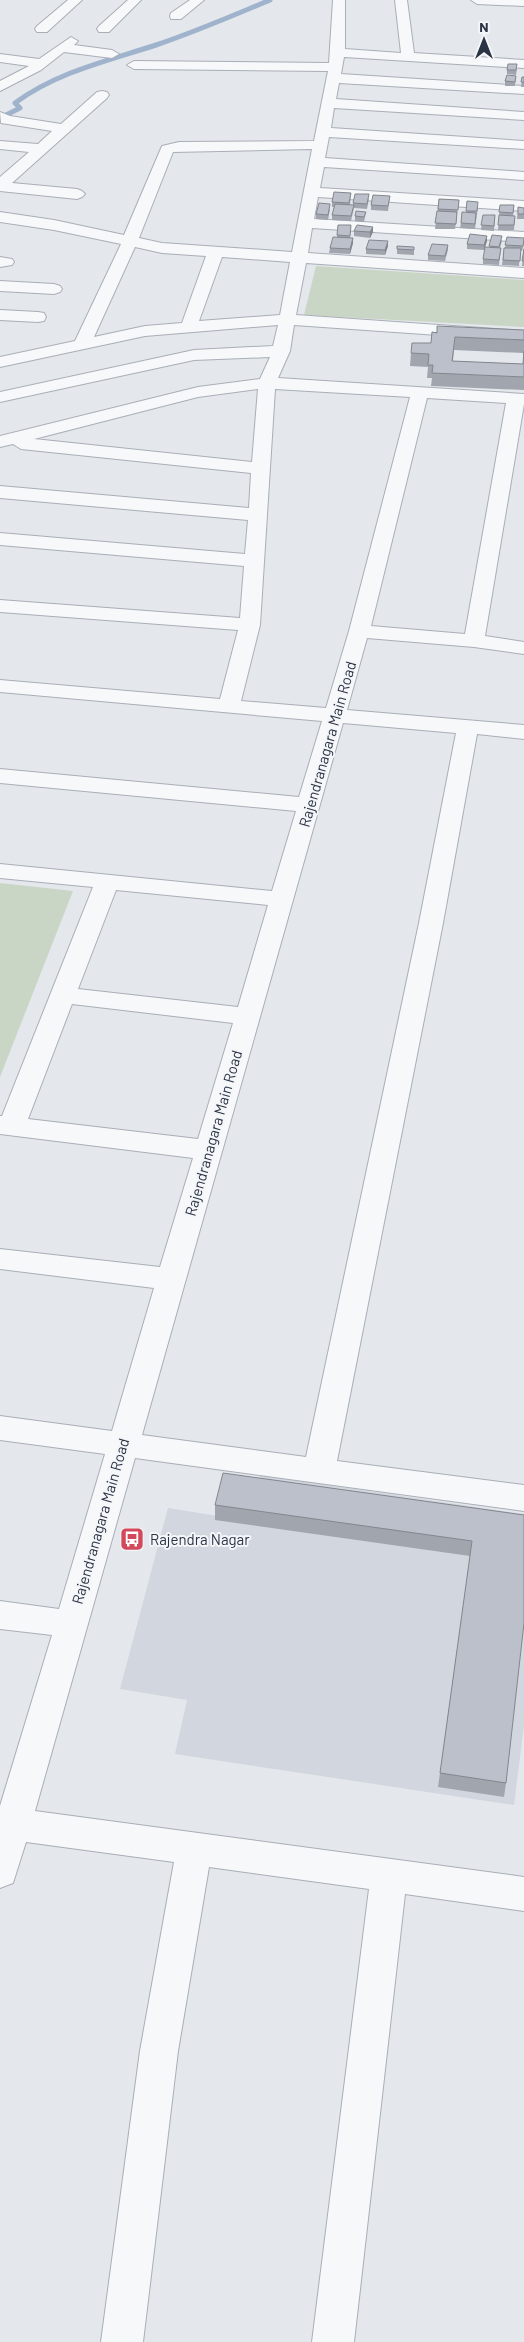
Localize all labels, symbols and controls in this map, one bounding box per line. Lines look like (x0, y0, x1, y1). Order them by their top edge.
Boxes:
north arrow (459, 15, 509, 65)
text: N (479, 18, 489, 35)
street label: Rajendranagara Main Road (295, 659, 359, 829)
street label: Rajendranagara Main Road (181, 1048, 245, 1218)
street label: Rajendranagara Main Road (68, 1436, 132, 1606)
bus stop icon: Rajendra Nagar (119, 1526, 145, 1552)
place label: Rajendra Nagar (150, 1530, 250, 1548)

